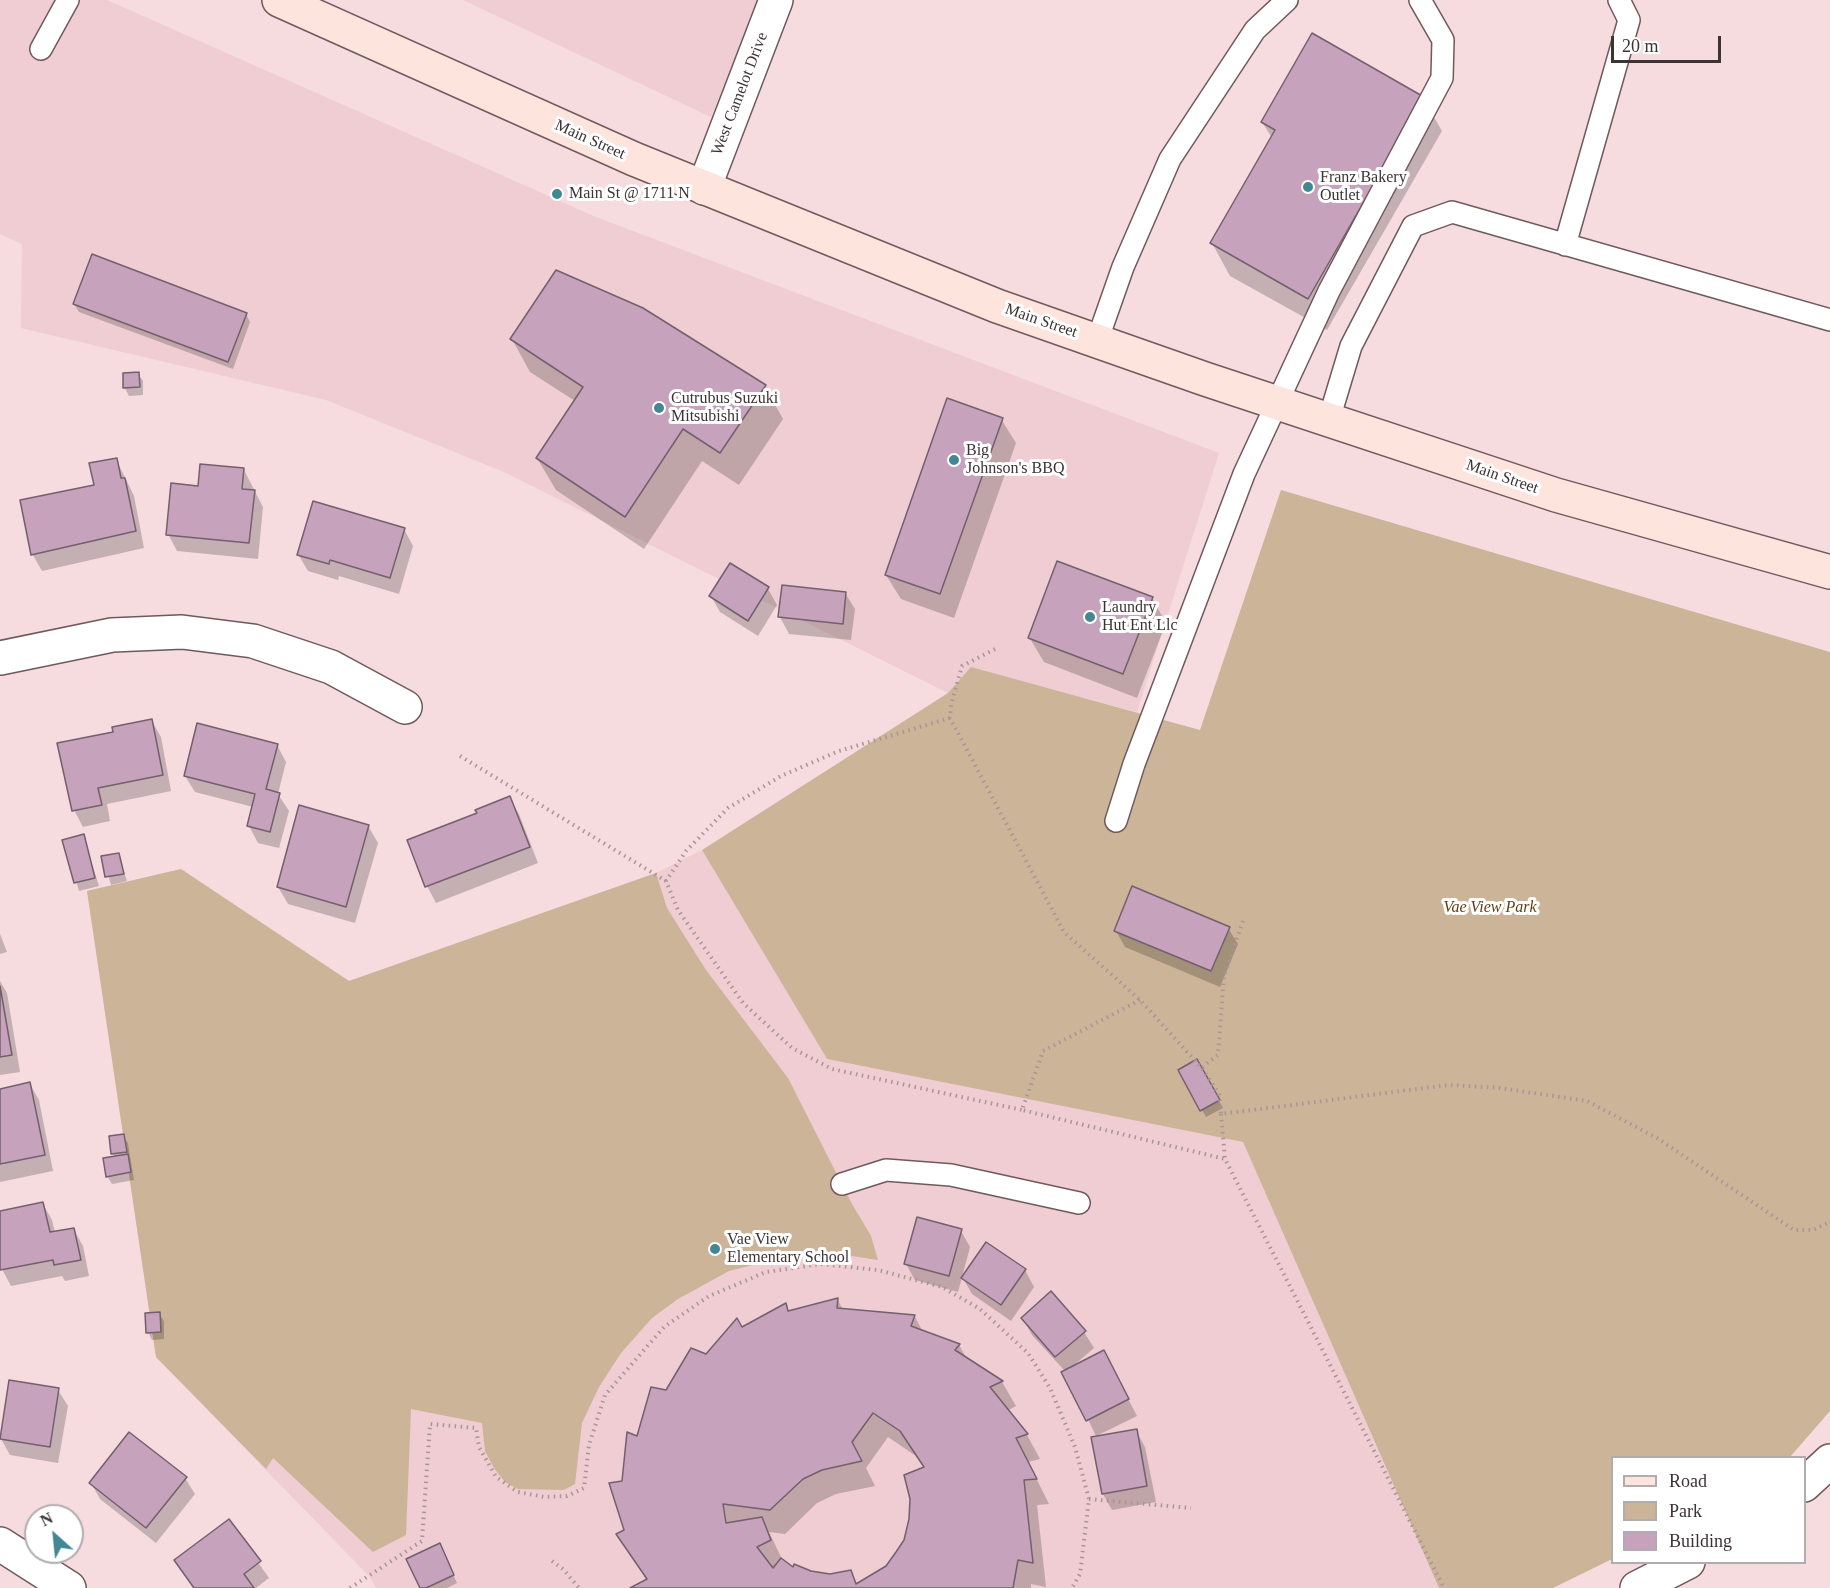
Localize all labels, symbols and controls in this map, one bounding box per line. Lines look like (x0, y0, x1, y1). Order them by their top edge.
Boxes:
scale bar (1614, 24, 1724, 62)
street label: West Camelot Drive (708, 30, 772, 158)
text: 20 m (1622, 36, 1659, 56)
street label: Main Street (552, 116, 628, 164)
place label: Franz Bakery Outlet (1320, 168, 1407, 206)
marker: Franz Bakery Outlet (1301, 180, 1315, 194)
place label: Main St @ 1711 N (569, 184, 690, 204)
marker: Main St @ 1711 N (550, 187, 564, 201)
street label: Main Street (1002, 300, 1080, 342)
place label: Cutrubus Suzuki Mitsubishi (671, 389, 778, 427)
marker: Cutrubus Suzuki Mitsubishi (652, 401, 666, 415)
place label: Big Johnson's BBQ (966, 441, 1064, 479)
marker: Big Johnson's BBQ (947, 453, 961, 467)
street label: Main Street (1463, 456, 1541, 498)
place label: Laundry Hut Ent Llc (1102, 598, 1178, 636)
marker: Laundry Hut Ent Llc (1083, 610, 1097, 624)
park label: Vae View Park (1443, 898, 1537, 918)
place label: Vae View Elementary School (727, 1230, 849, 1268)
marker: Vae View Elementary School (708, 1242, 722, 1256)
legend (1611, 1456, 1806, 1564)
text: Road (1669, 1471, 1707, 1491)
text: Park (1669, 1501, 1702, 1521)
north arrow (24, 1504, 84, 1564)
text: N (37, 1509, 56, 1529)
text: Building (1669, 1531, 1732, 1551)

